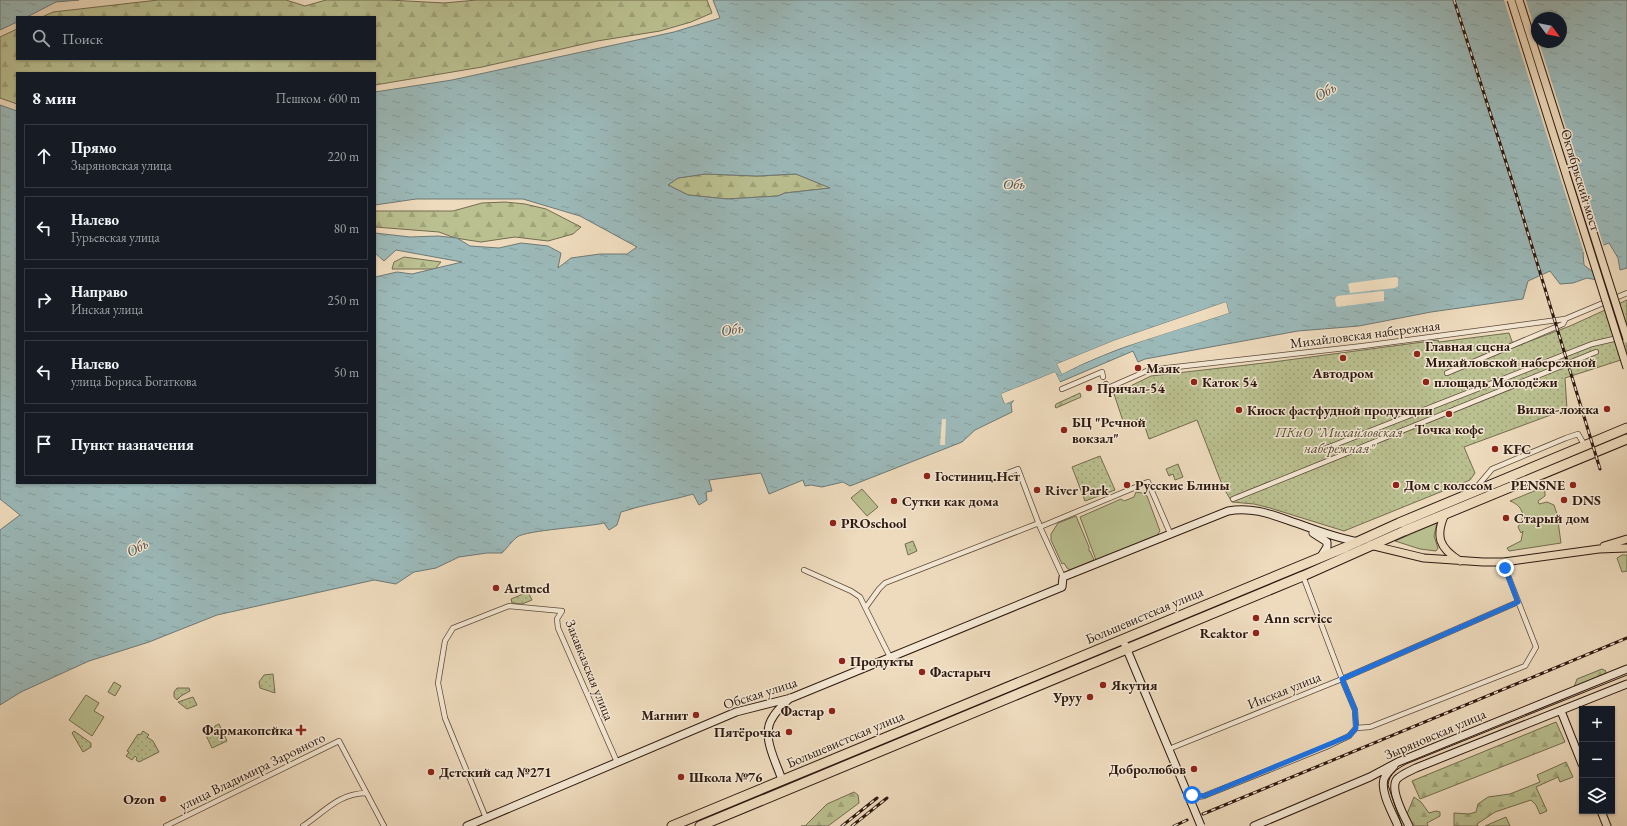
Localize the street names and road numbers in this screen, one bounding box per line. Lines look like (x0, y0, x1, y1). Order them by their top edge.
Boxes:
street label: Октябрьский мост (1557, 127, 1605, 233)
street label: Михайловская набережная (1289, 316, 1441, 352)
street label: Большевистская улица (1082, 582, 1206, 648)
street label: Закавказская улица (562, 617, 619, 724)
street label: Инская улица (1245, 667, 1324, 713)
street label: Обская улица (721, 672, 800, 713)
street label: Зыряновская улица (1382, 704, 1489, 763)
street label: Большевистская улица (783, 706, 907, 772)
street label: улица Владимира Заровного (176, 728, 328, 814)

